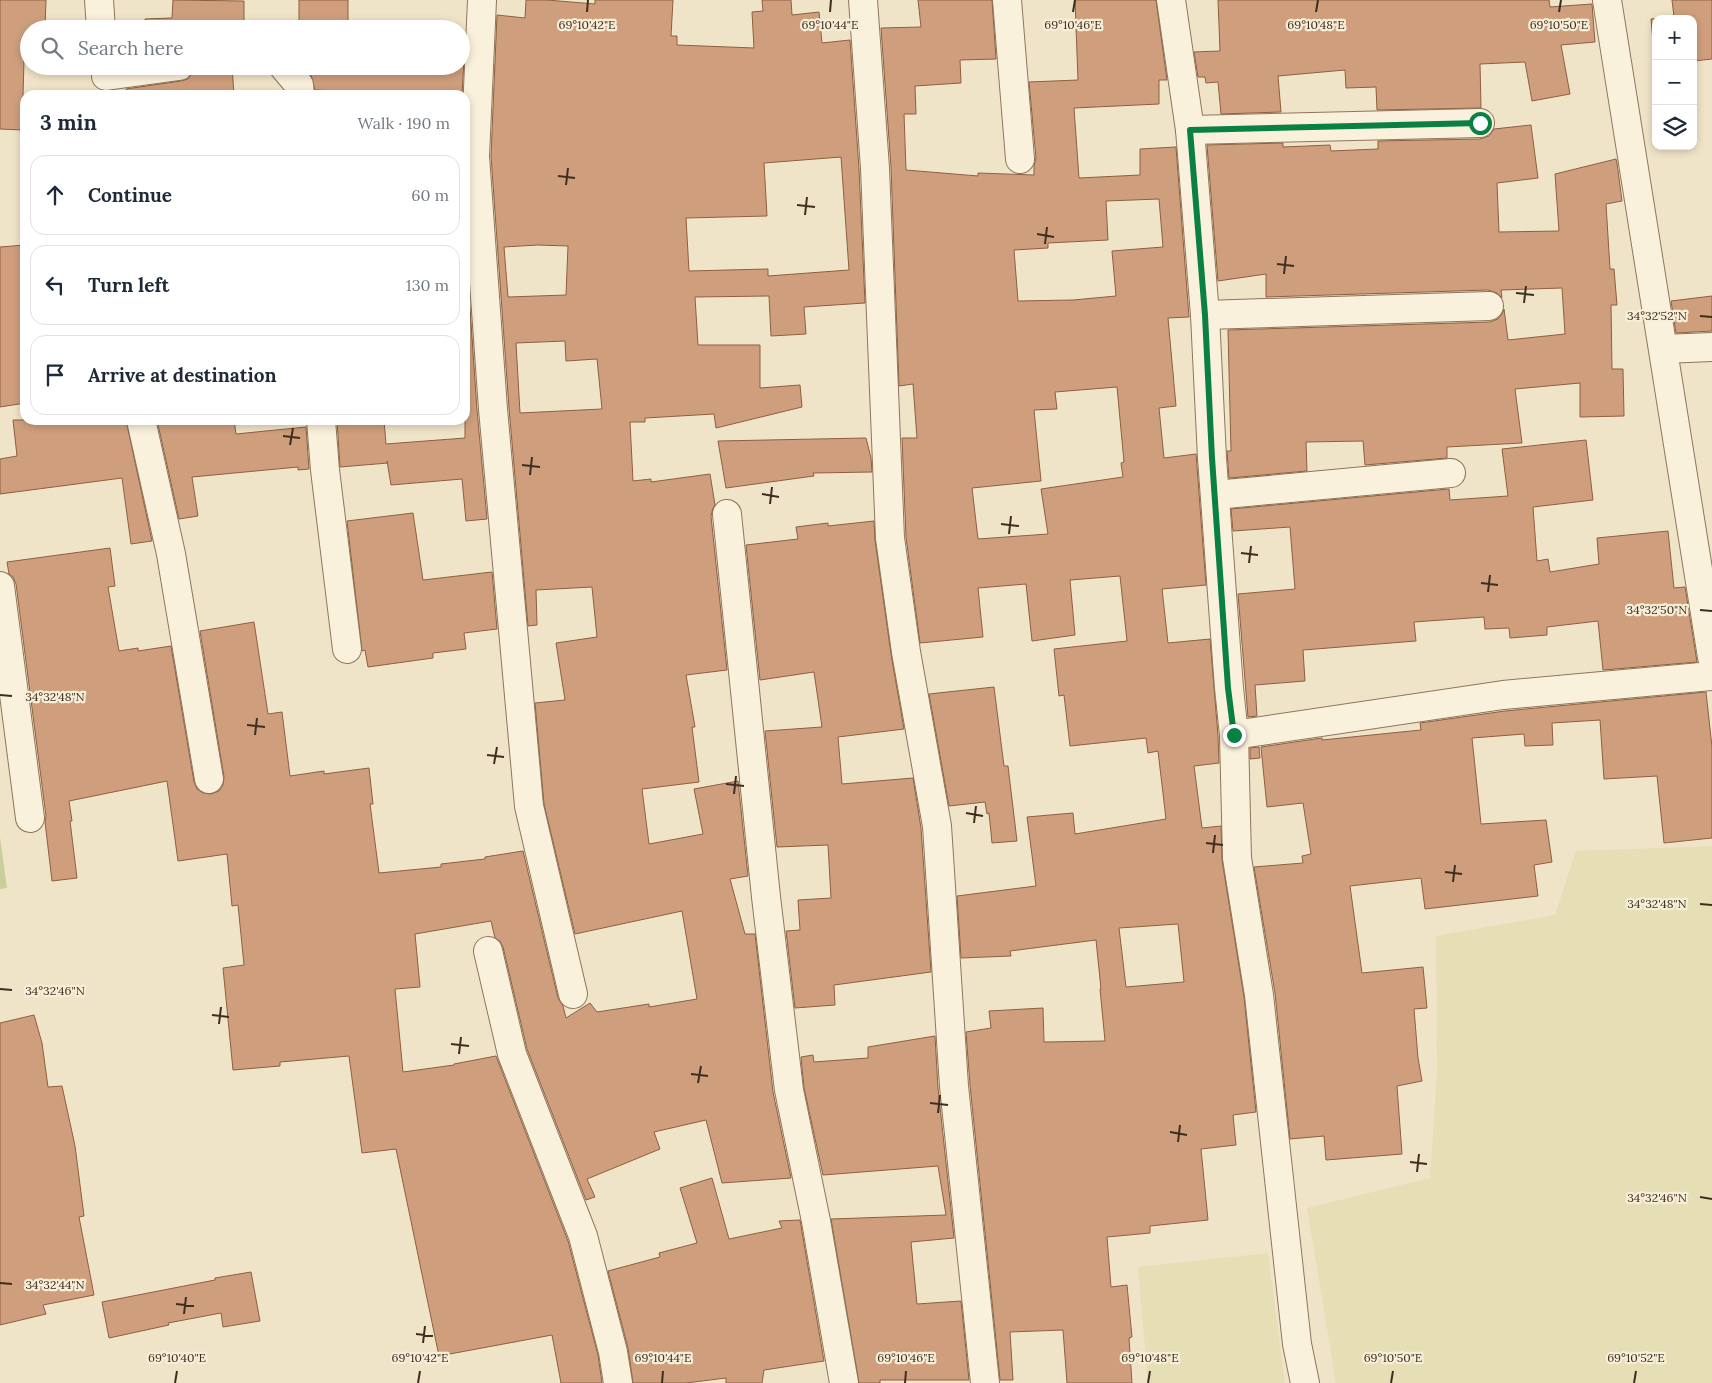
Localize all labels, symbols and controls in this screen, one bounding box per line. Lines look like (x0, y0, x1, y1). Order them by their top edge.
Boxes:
map controls (1652, 15, 1697, 150)
button: + (1652, 15, 1697, 60)
text: 69°10'42"E (558, 17, 616, 32)
text: 69°10'44"E (802, 17, 858, 32)
text: 69°10'46"E (1044, 17, 1102, 32)
text: 69°10'48"E (1287, 17, 1345, 32)
text: 69°10'50"E (1530, 17, 1588, 32)
search box (20, 20, 470, 75)
icon: search (38, 34, 66, 62)
text: Search here (78, 36, 184, 60)
button: − (1652, 60, 1697, 105)
button: layers (1652, 105, 1697, 150)
text: 3 min (40, 109, 97, 136)
route start (1469, 112, 1492, 135)
text: Walk · 190 m (358, 113, 450, 133)
icon: ahead (41, 181, 69, 209)
text: Continue (88, 183, 172, 207)
text: 60 m (411, 185, 449, 205)
icon: left (41, 271, 69, 299)
text: Turn left (88, 273, 169, 297)
text: 130 m (406, 275, 449, 295)
text: 34°32'52"N (1627, 308, 1687, 323)
icon: arrive (41, 361, 69, 389)
text: Arrive at destination (88, 363, 277, 387)
text: 34°32'50"N (1627, 602, 1687, 617)
text: 34°32'48"N (25, 689, 85, 704)
route end (1223, 724, 1246, 747)
text: 34°32'48"N (1627, 896, 1687, 911)
text: 34°32'46"N (25, 983, 85, 998)
text: 34°32'46"N (1627, 1190, 1687, 1205)
text: 34°32'44"N (25, 1277, 85, 1292)
text: 69°10'40"E (148, 1350, 206, 1365)
text: 69°10'42"E (391, 1350, 449, 1365)
text: 69°10'44"E (635, 1350, 691, 1365)
text: 69°10'46"E (877, 1350, 935, 1365)
text: 69°10'48"E (1121, 1350, 1179, 1365)
text: 69°10'50"E (1364, 1350, 1422, 1365)
text: 69°10'52"E (1607, 1350, 1665, 1365)

